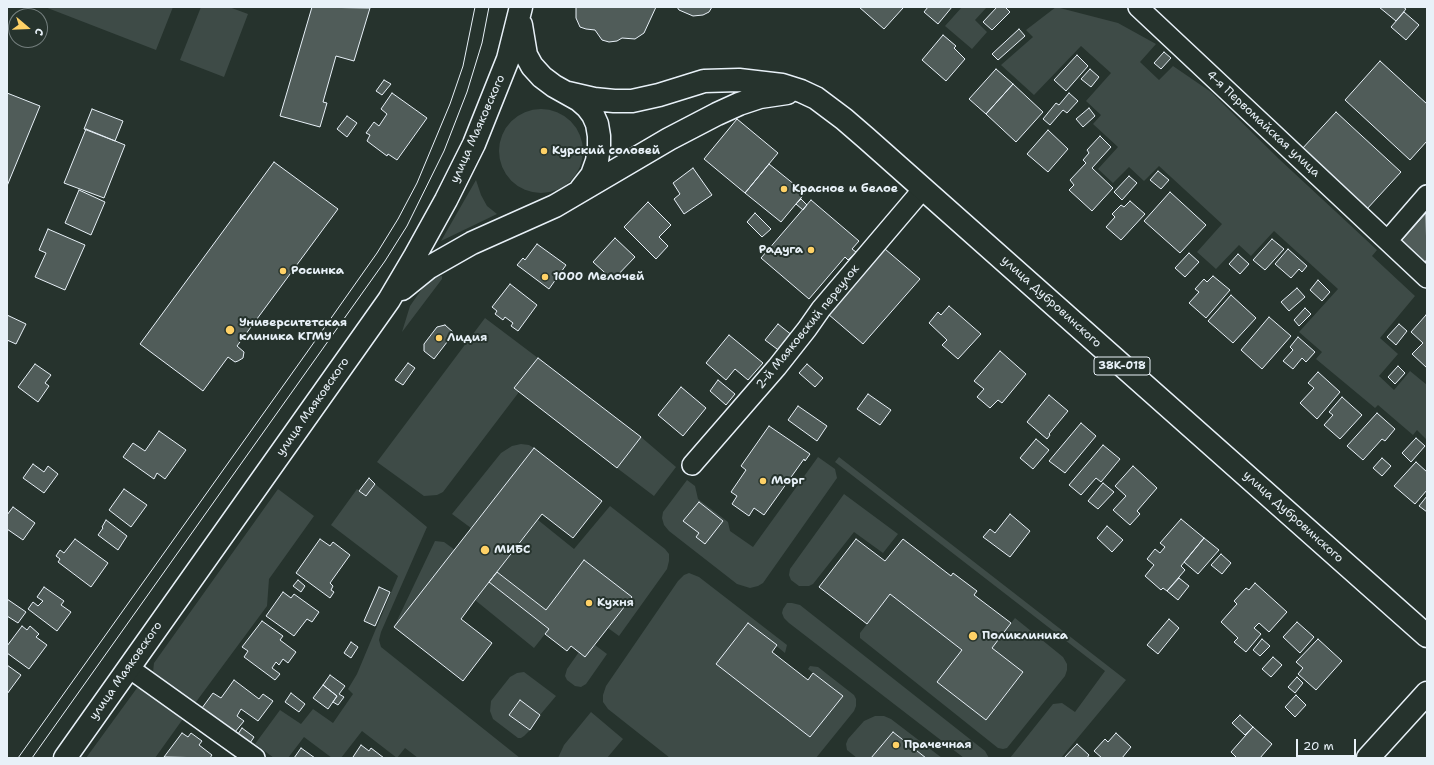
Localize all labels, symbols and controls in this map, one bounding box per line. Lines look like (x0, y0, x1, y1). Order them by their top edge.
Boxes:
north arrow (8, 8, 48, 48)
text: С (31, 26, 47, 37)
street label: 4-я Первомайская улица (1203, 68, 1323, 180)
street label: улица Маяковского (448, 73, 508, 185)
place label: Курский соловей (552, 144, 660, 158)
marker: Курский соловей (539, 146, 549, 156)
place label: Красное и белое (792, 182, 898, 196)
marker: Красное и белое (779, 184, 789, 194)
place label: Радуга (759, 243, 803, 257)
marker: Радуга (806, 245, 816, 255)
street label: улица Дубровинского (998, 253, 1104, 351)
street label: 2-й Маяковский переулок (753, 262, 863, 392)
place label: Росинка (291, 264, 344, 278)
marker: Росинка (278, 266, 288, 276)
place label: 1000 Мелочей (553, 270, 644, 284)
marker: 1000 Мелочей (540, 272, 550, 282)
place label: Университетская клиника КГМУ (239, 316, 347, 344)
marker: Университетская клиника КГМУ (224, 324, 236, 336)
place label: Лидия (447, 331, 487, 345)
marker: Лидия (434, 333, 444, 343)
street label: улица Маяковского (274, 355, 352, 459)
road number: 38К-018 (1094, 357, 1150, 375)
street label: улица Дубровинского (1240, 468, 1346, 566)
place label: Морг (771, 474, 805, 488)
marker: Морг (758, 476, 768, 486)
place label: МИБС (494, 543, 530, 557)
marker: МИБС (479, 544, 491, 556)
place label: Кухня (597, 596, 634, 610)
marker: Кухня (584, 598, 594, 608)
street label: улица Маяковского (87, 619, 165, 723)
place label: Поликлиника (982, 629, 1068, 643)
marker: Поликлиника (967, 630, 979, 642)
scale bar (1298, 731, 1358, 757)
place label: Прачечная (904, 738, 972, 752)
text: 20 m (1303, 738, 1334, 754)
marker: Прачечная (891, 740, 901, 750)

